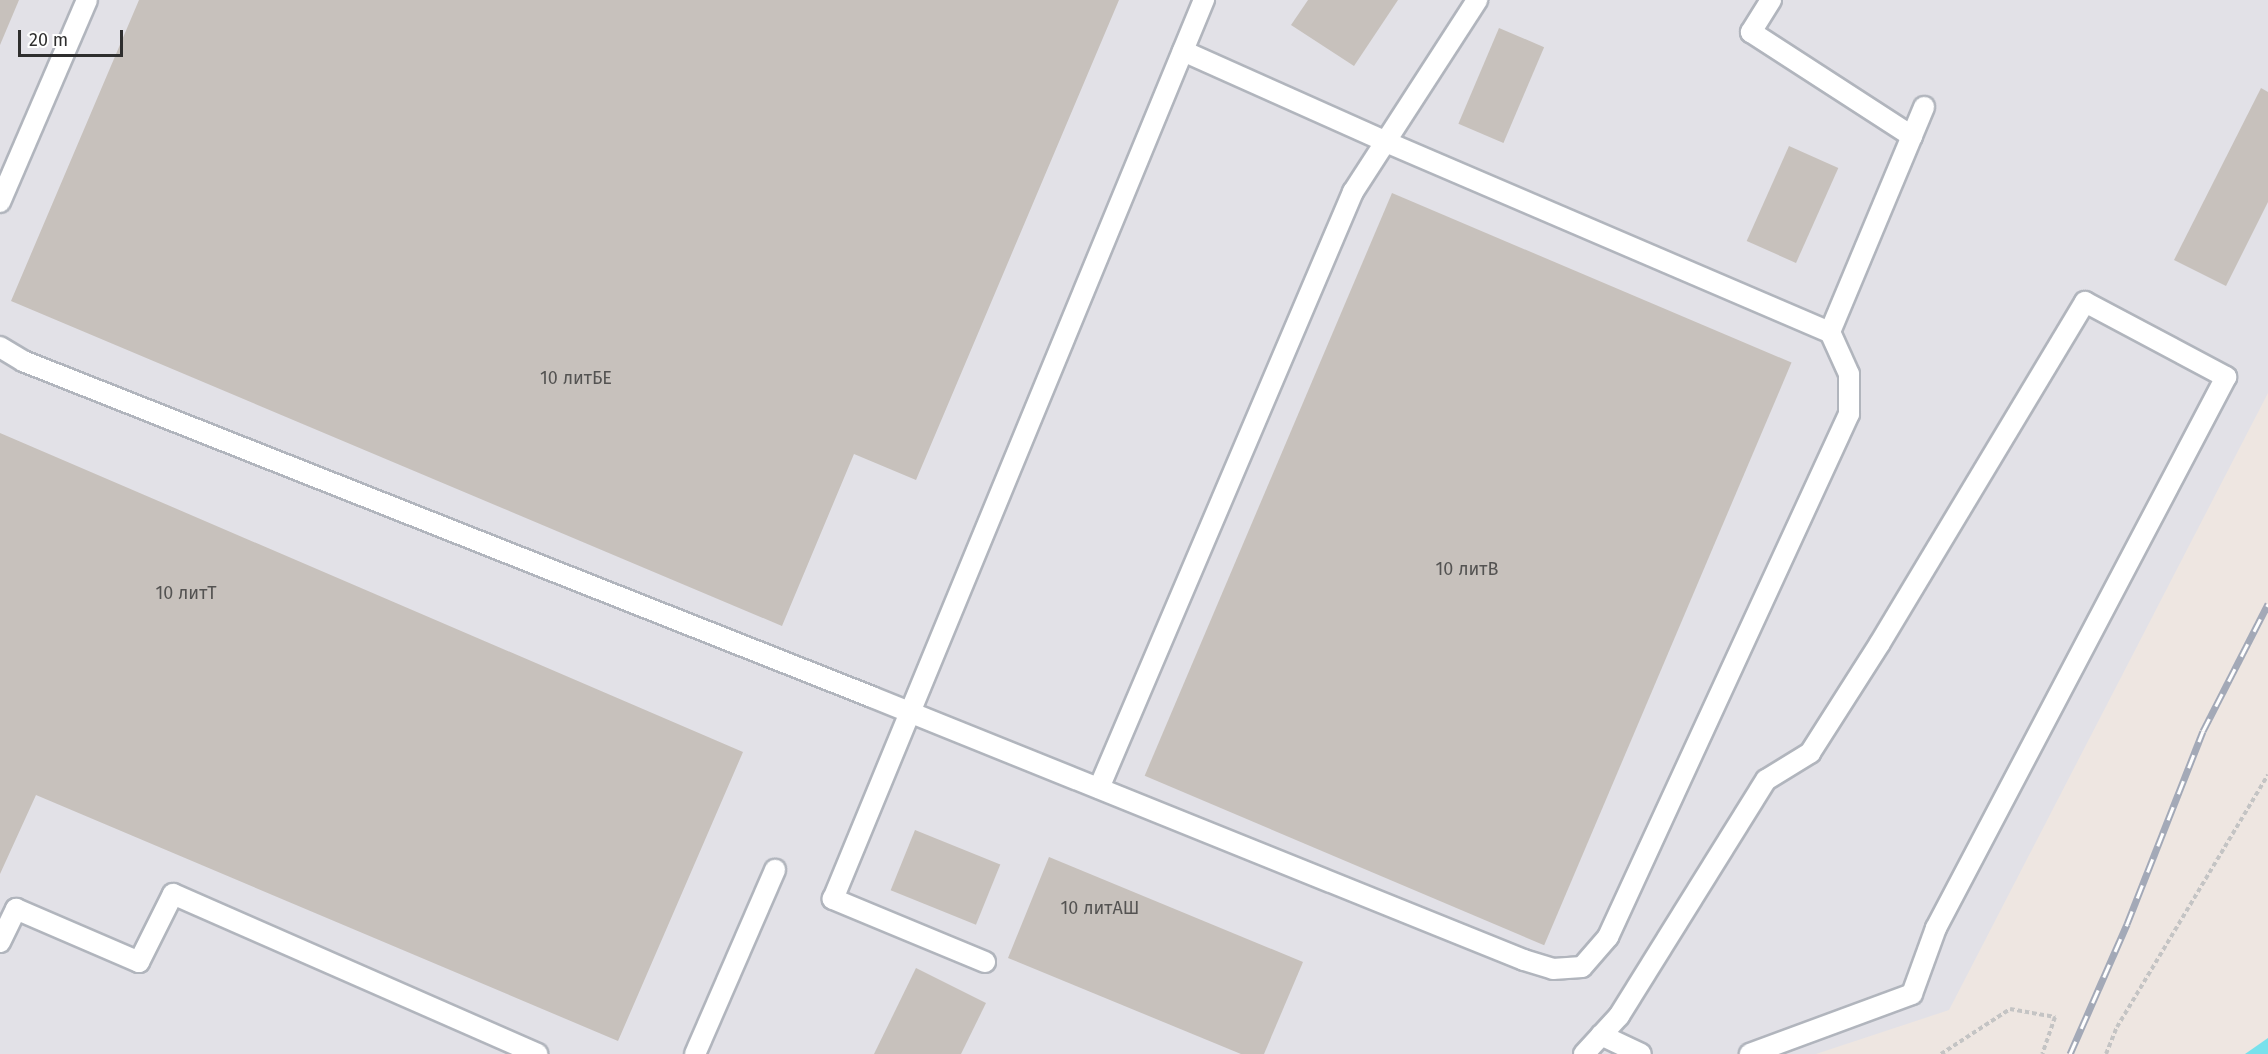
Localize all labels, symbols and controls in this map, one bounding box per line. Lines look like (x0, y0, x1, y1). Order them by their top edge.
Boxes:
scale bar (21, 18, 126, 56)
text: 20 m (29, 29, 68, 51)
house number: 10 литБЕ (540, 367, 612, 389)
house number: 10 литВ (1436, 558, 1498, 580)
house number: 10 литТ (155, 582, 217, 604)
house number: 10 литАШ (1061, 897, 1139, 919)

